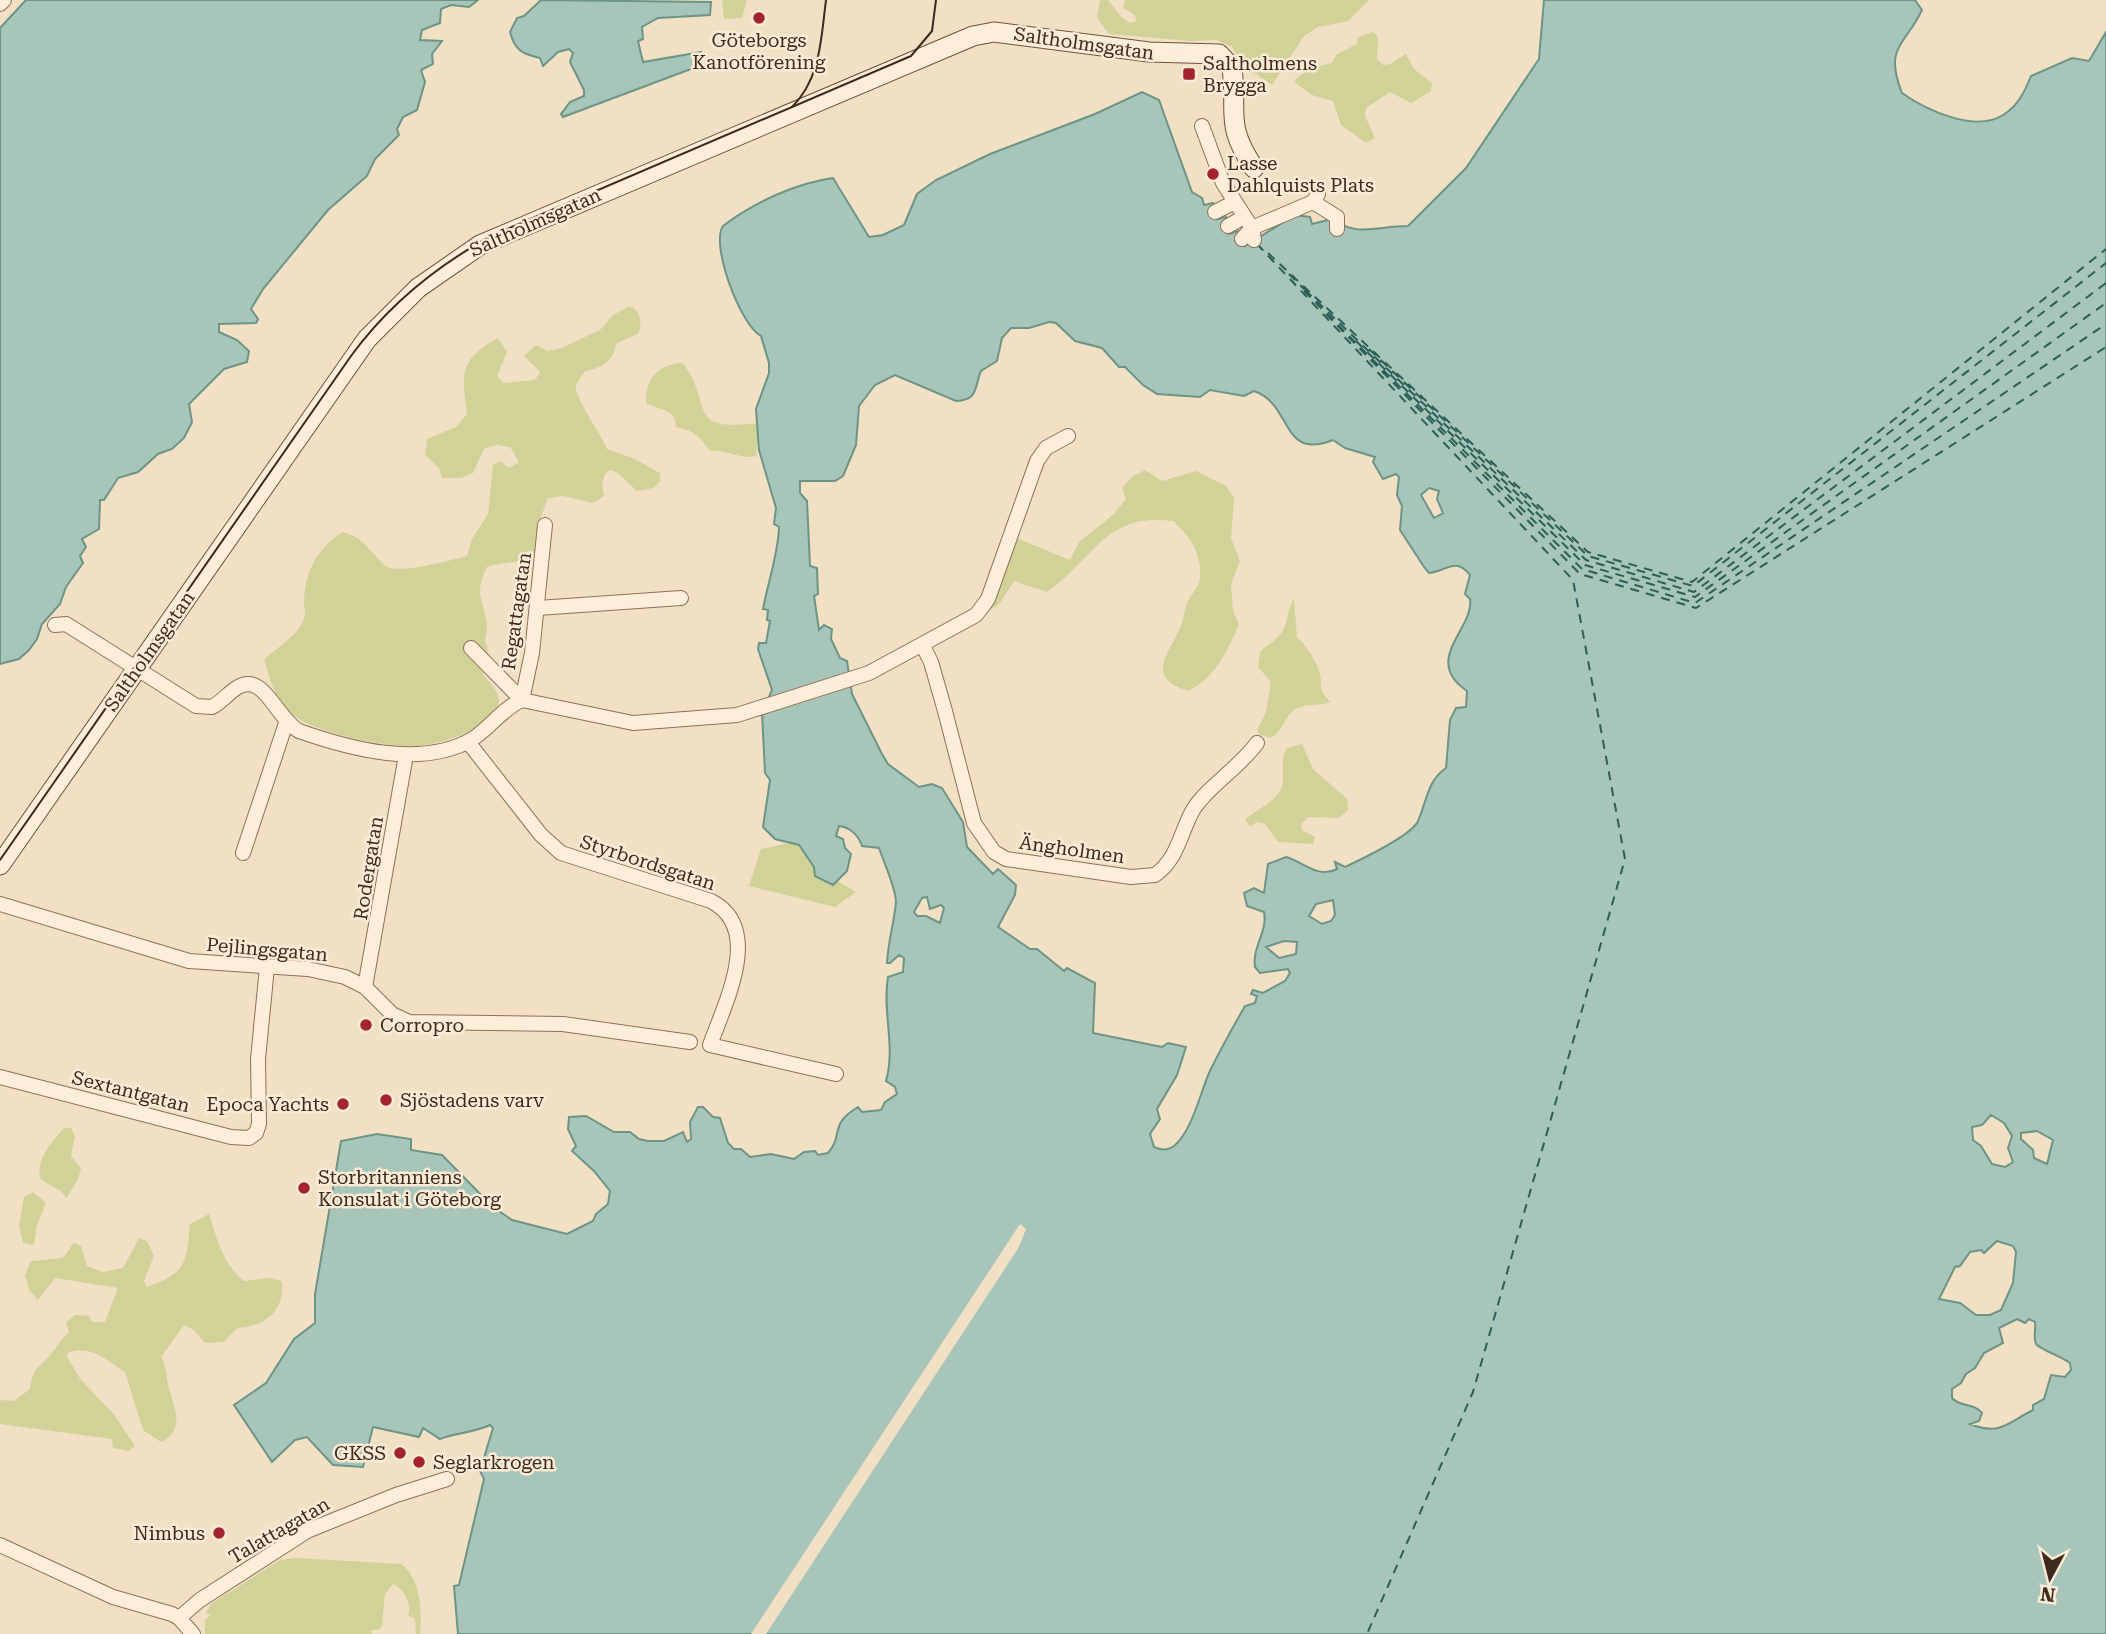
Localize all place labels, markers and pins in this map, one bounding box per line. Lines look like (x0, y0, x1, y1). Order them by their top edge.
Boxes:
marker: Göteborgs Kanotförening (751, 10, 767, 26)
place label: Göteborgs Kanotförening (692, 29, 826, 74)
place label: Saltholmens Brygga (1203, 52, 1317, 97)
marker: Saltholmens Brygga (1181, 66, 1197, 82)
place label: Lasse Dahlquists Plats (1227, 152, 1374, 197)
marker: Lasse Dahlquists Plats (1205, 166, 1221, 182)
place label: Corropro (380, 1014, 464, 1037)
marker: Corropro (358, 1017, 374, 1033)
place label: Sjöstadens varv (400, 1089, 544, 1112)
marker: Sjöstadens varv (378, 1092, 394, 1108)
place label: Epoca Yachts (206, 1093, 329, 1116)
marker: Epoca Yachts (335, 1096, 351, 1112)
place label: Storbritanniens Konsulat i Göteborg (318, 1166, 501, 1211)
marker: Storbritanniens Konsulat i Göteborg (296, 1180, 312, 1196)
place label: GKSS (334, 1442, 386, 1465)
marker: GKSS (392, 1445, 408, 1461)
place label: Seglarkrogen (433, 1451, 554, 1474)
marker: Seglarkrogen (411, 1454, 427, 1470)
place label: Nimbus (134, 1522, 205, 1545)
marker: Nimbus (211, 1525, 227, 1541)

